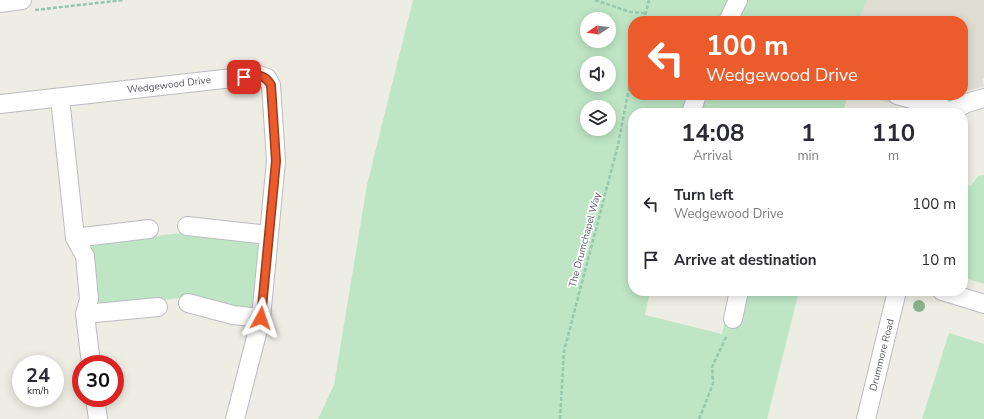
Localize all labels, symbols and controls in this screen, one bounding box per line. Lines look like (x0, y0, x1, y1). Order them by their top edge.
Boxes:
north arrow (580, 12, 616, 48)
map controls (580, 12, 616, 136)
text: 100 m (706, 27, 789, 65)
icon: left (640, 32, 692, 84)
button: sound (580, 56, 616, 92)
pin (227, 60, 261, 94)
text: Wedgewood Drive (706, 63, 858, 87)
icon: arrive (233, 66, 255, 88)
street label: Wedgewood Drive (126, 73, 212, 97)
button: layers (580, 100, 616, 136)
text: 14:08 (681, 117, 744, 149)
text: 1 (801, 117, 815, 149)
text: 110 (872, 117, 915, 149)
text: Arrival (693, 147, 732, 165)
text: min (797, 147, 819, 165)
text: m (888, 147, 899, 165)
text: Turn left (674, 185, 733, 205)
street label: The Drumchapel Way (566, 190, 605, 289)
icon: left (640, 193, 662, 215)
text: 100 m (912, 194, 956, 214)
text: Wedgewood Drive (674, 205, 784, 223)
icon: arrive (640, 249, 662, 271)
text: Arrive at destination (674, 250, 817, 270)
text: 10 m (921, 250, 956, 270)
position arrow (240, 297, 282, 339)
street label: Drummore Road (866, 317, 898, 393)
speed limit sign: 30 (72, 355, 124, 407)
text: 24 (26, 362, 50, 389)
text: km/h (27, 384, 49, 398)

